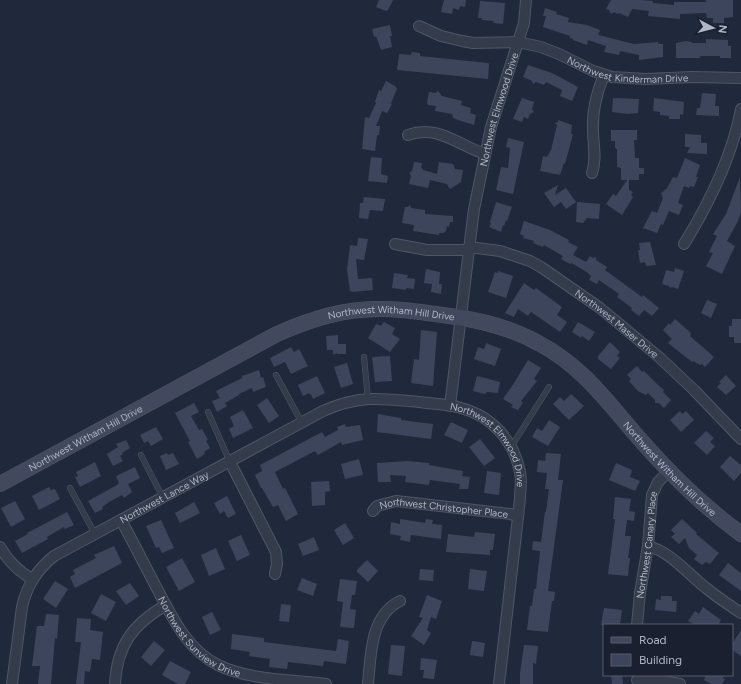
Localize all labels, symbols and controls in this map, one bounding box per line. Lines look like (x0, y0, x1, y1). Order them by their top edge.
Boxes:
north arrow (693, 8, 733, 48)
text: N (715, 24, 729, 34)
street label: Northwest Elmwood Drive (476, 50, 521, 168)
street label: Northwest Kinderman Drive (565, 53, 689, 86)
street label: Northwest Maser Drive (573, 286, 662, 361)
street label: Northwest Witham Hill Drive (326, 302, 456, 323)
street label: Northwest Elmwood Drive (449, 399, 527, 488)
street label: Northwest Witham Hill Drive (26, 401, 145, 474)
street label: Northwest Witham Hill Drive (621, 418, 720, 519)
street label: Northwest Lance Way (117, 467, 211, 526)
street label: Northwest Canary Place (633, 488, 660, 599)
street label: Northwest Christopher Place (378, 495, 509, 520)
street label: Northwest Sunview Drive (156, 594, 243, 680)
legend (603, 624, 733, 676)
text: Road (639, 633, 667, 647)
text: Building (639, 653, 682, 667)

